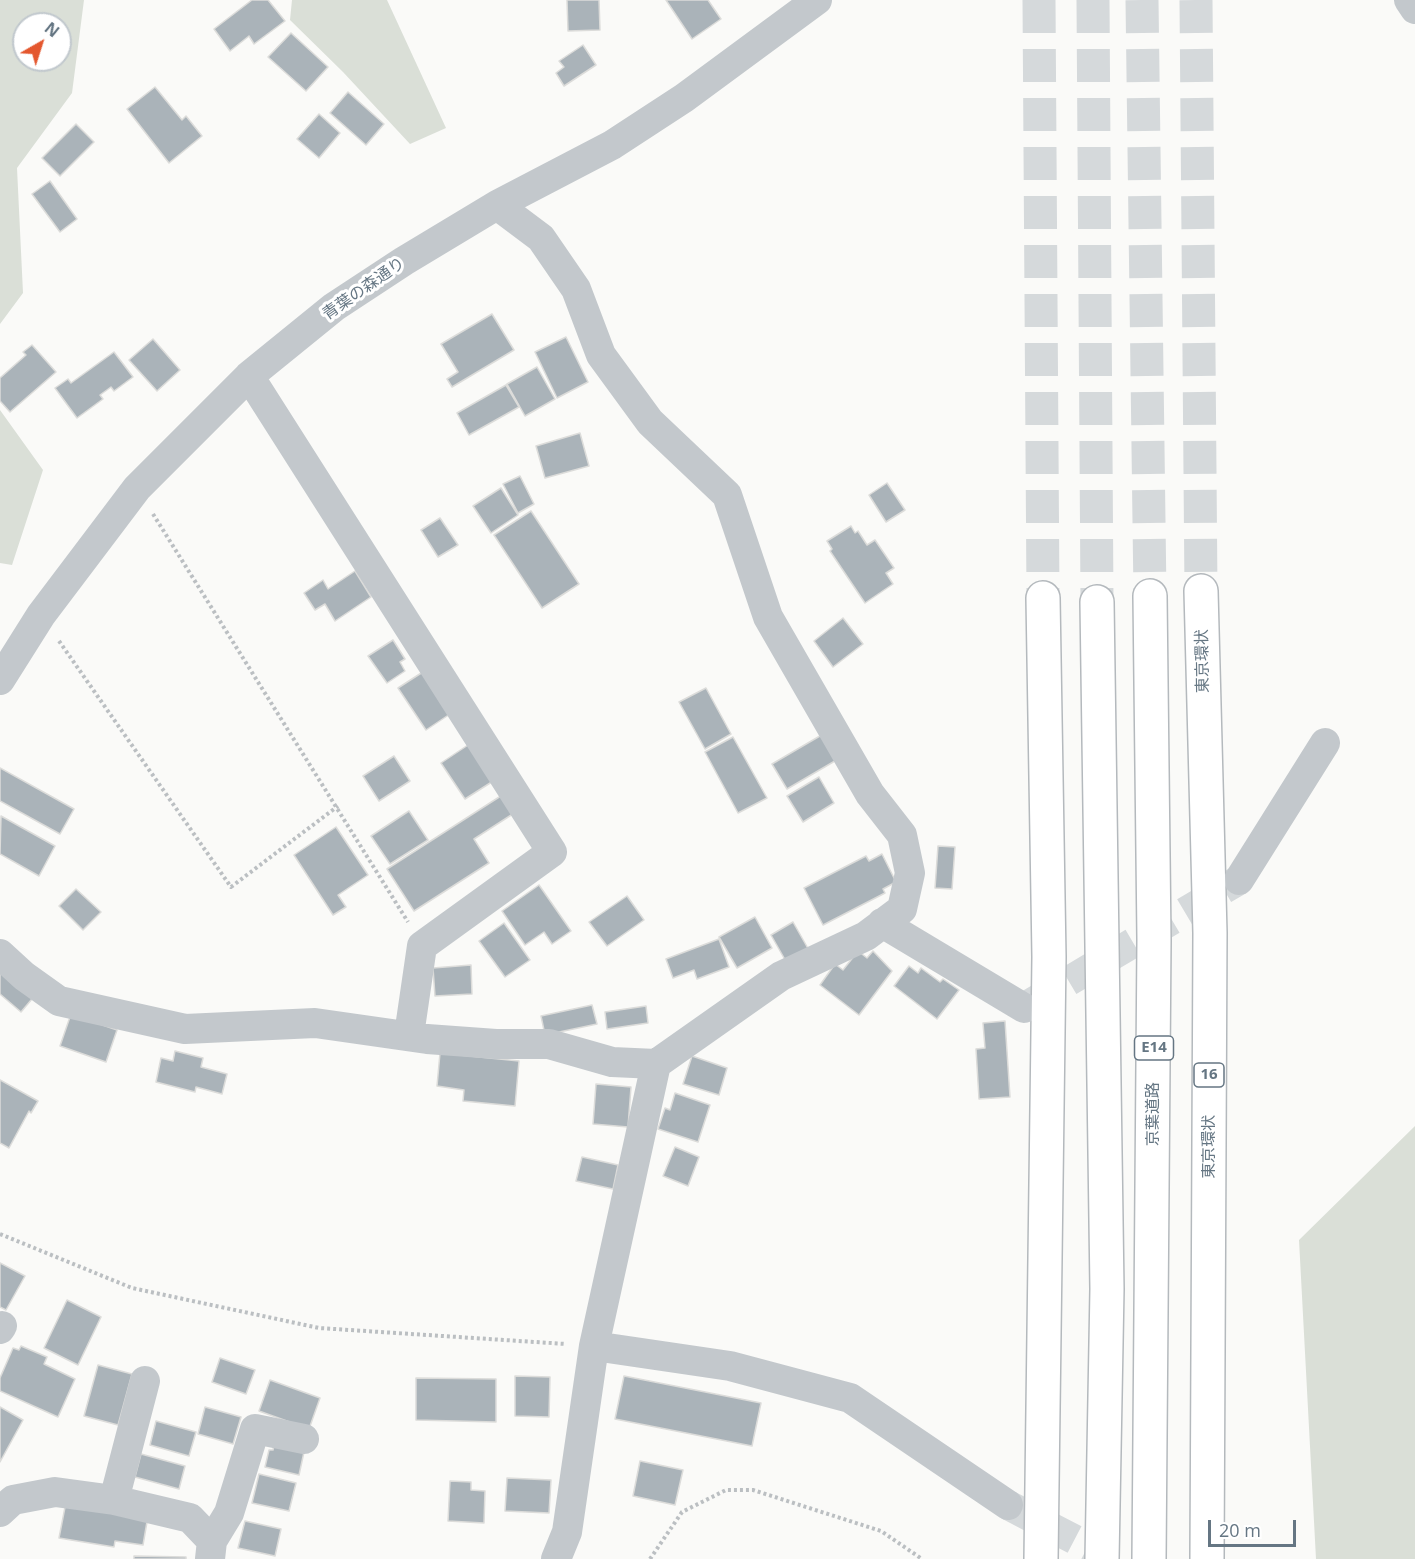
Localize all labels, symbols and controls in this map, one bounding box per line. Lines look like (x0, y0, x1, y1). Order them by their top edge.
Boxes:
north arrow (12, 12, 72, 72)
text: N (40, 17, 64, 42)
street label: 青葉の森通り (319, 254, 409, 324)
street label: 東京環状 (1193, 629, 1213, 693)
road number: E14 (1134, 1036, 1174, 1060)
road number: 16 (1194, 1063, 1224, 1087)
street label: 京葉道路 (1143, 1082, 1163, 1146)
street label: 東京環状 (1199, 1115, 1219, 1179)
scale bar (1211, 1508, 1300, 1546)
text: 20 m (1219, 1518, 1261, 1542)

